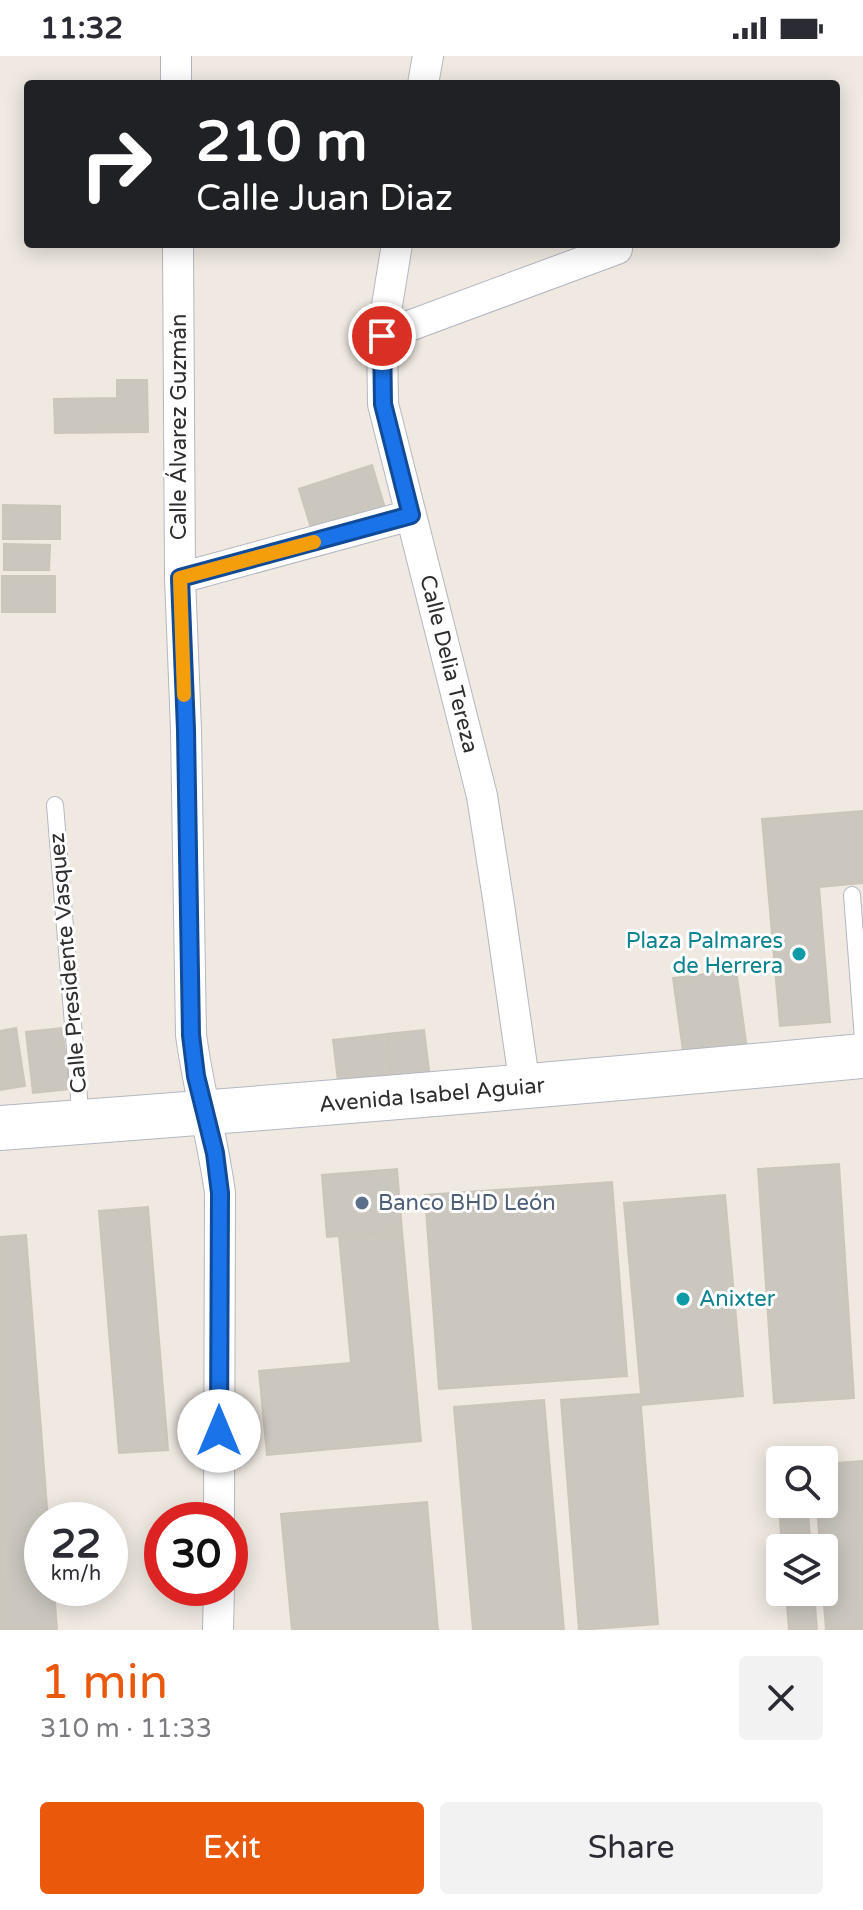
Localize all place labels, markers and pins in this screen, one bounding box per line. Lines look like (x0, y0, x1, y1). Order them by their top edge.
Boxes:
pin (348, 302, 416, 370)
place label: Plaza Palmares de Herrera (626, 928, 783, 979)
marker: Plaza Palmares de Herrera (790, 945, 808, 963)
place label: Banco BHD León (378, 1190, 556, 1216)
marker: Banco BHD León (353, 1194, 371, 1212)
place label: Anixter (699, 1286, 776, 1312)
marker: Anixter (674, 1290, 692, 1308)

